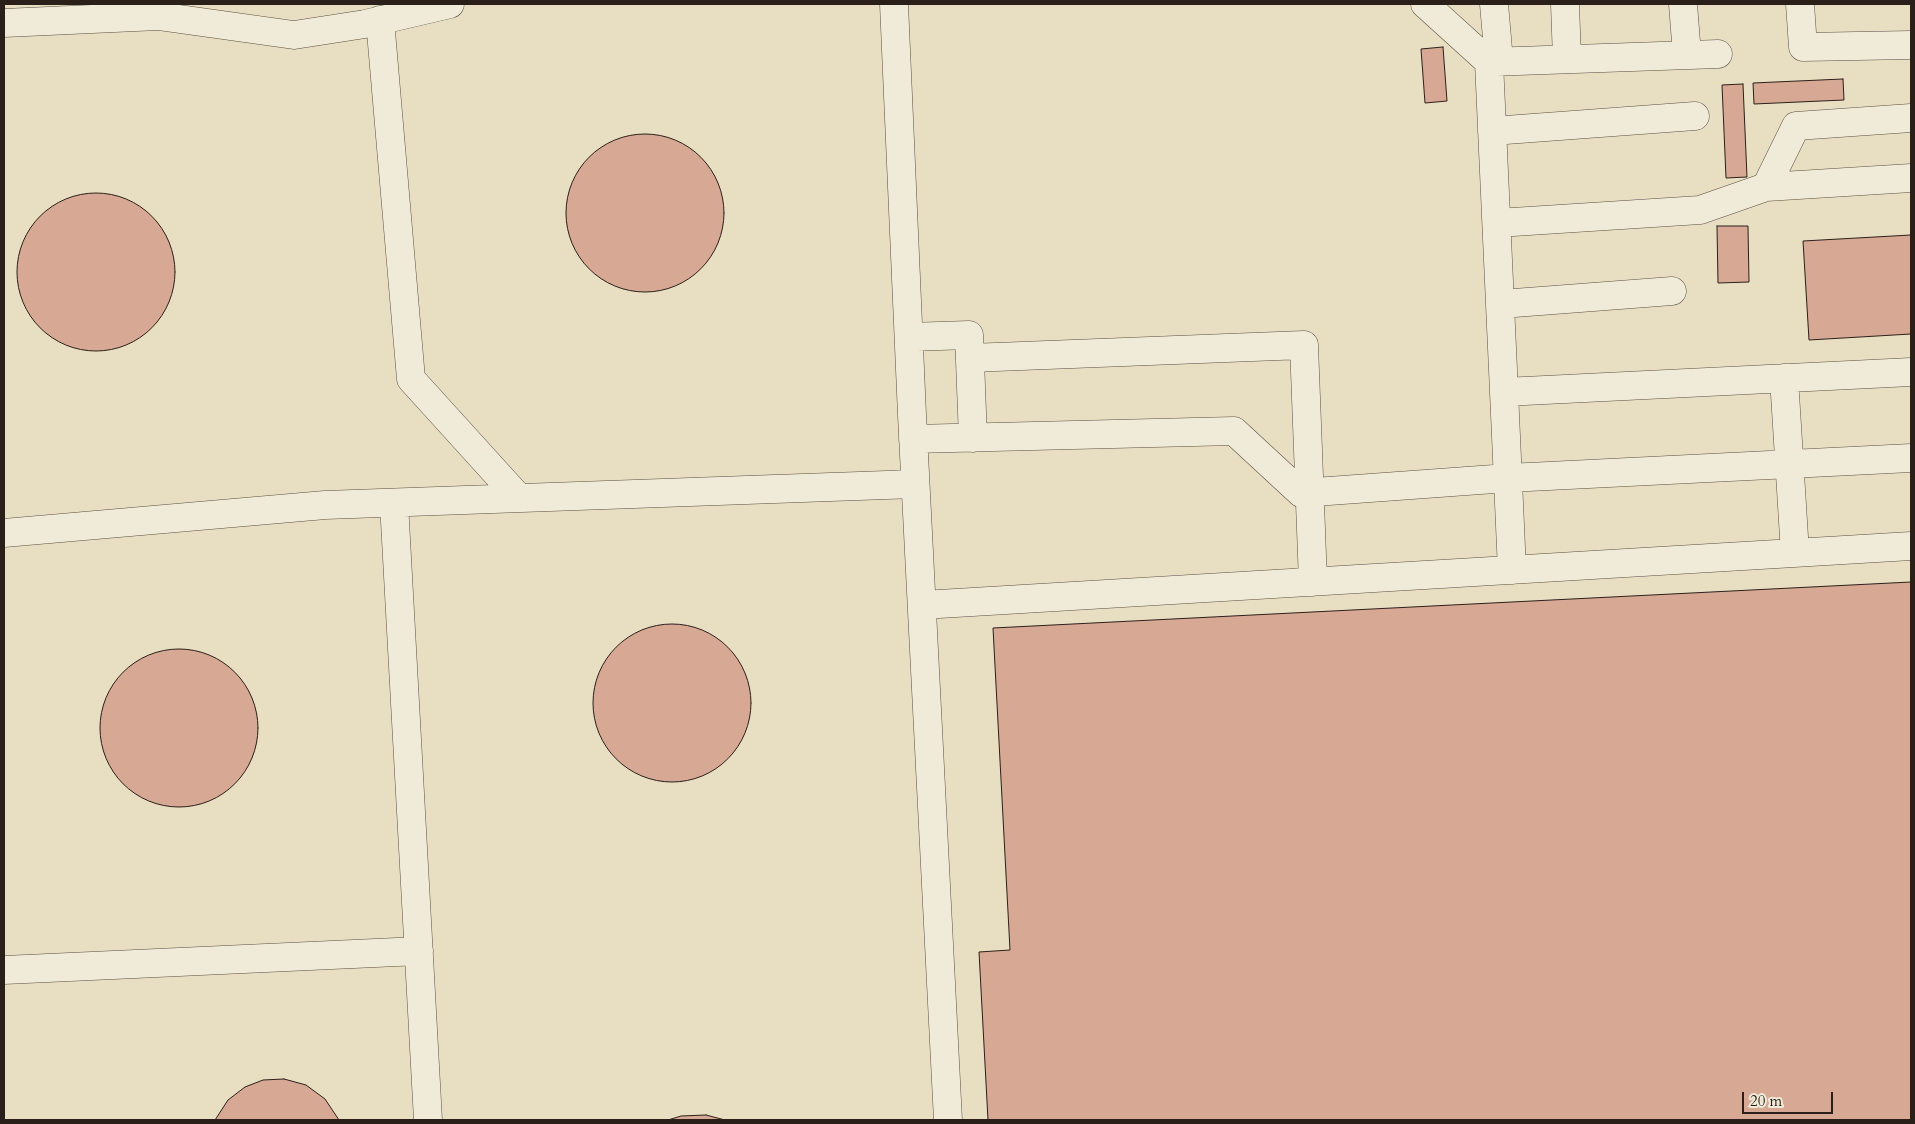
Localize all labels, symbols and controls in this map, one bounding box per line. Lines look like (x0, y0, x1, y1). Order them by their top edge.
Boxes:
scale bar (1745, 1082, 1836, 1114)
text: 20 m (1750, 1091, 1782, 1111)

